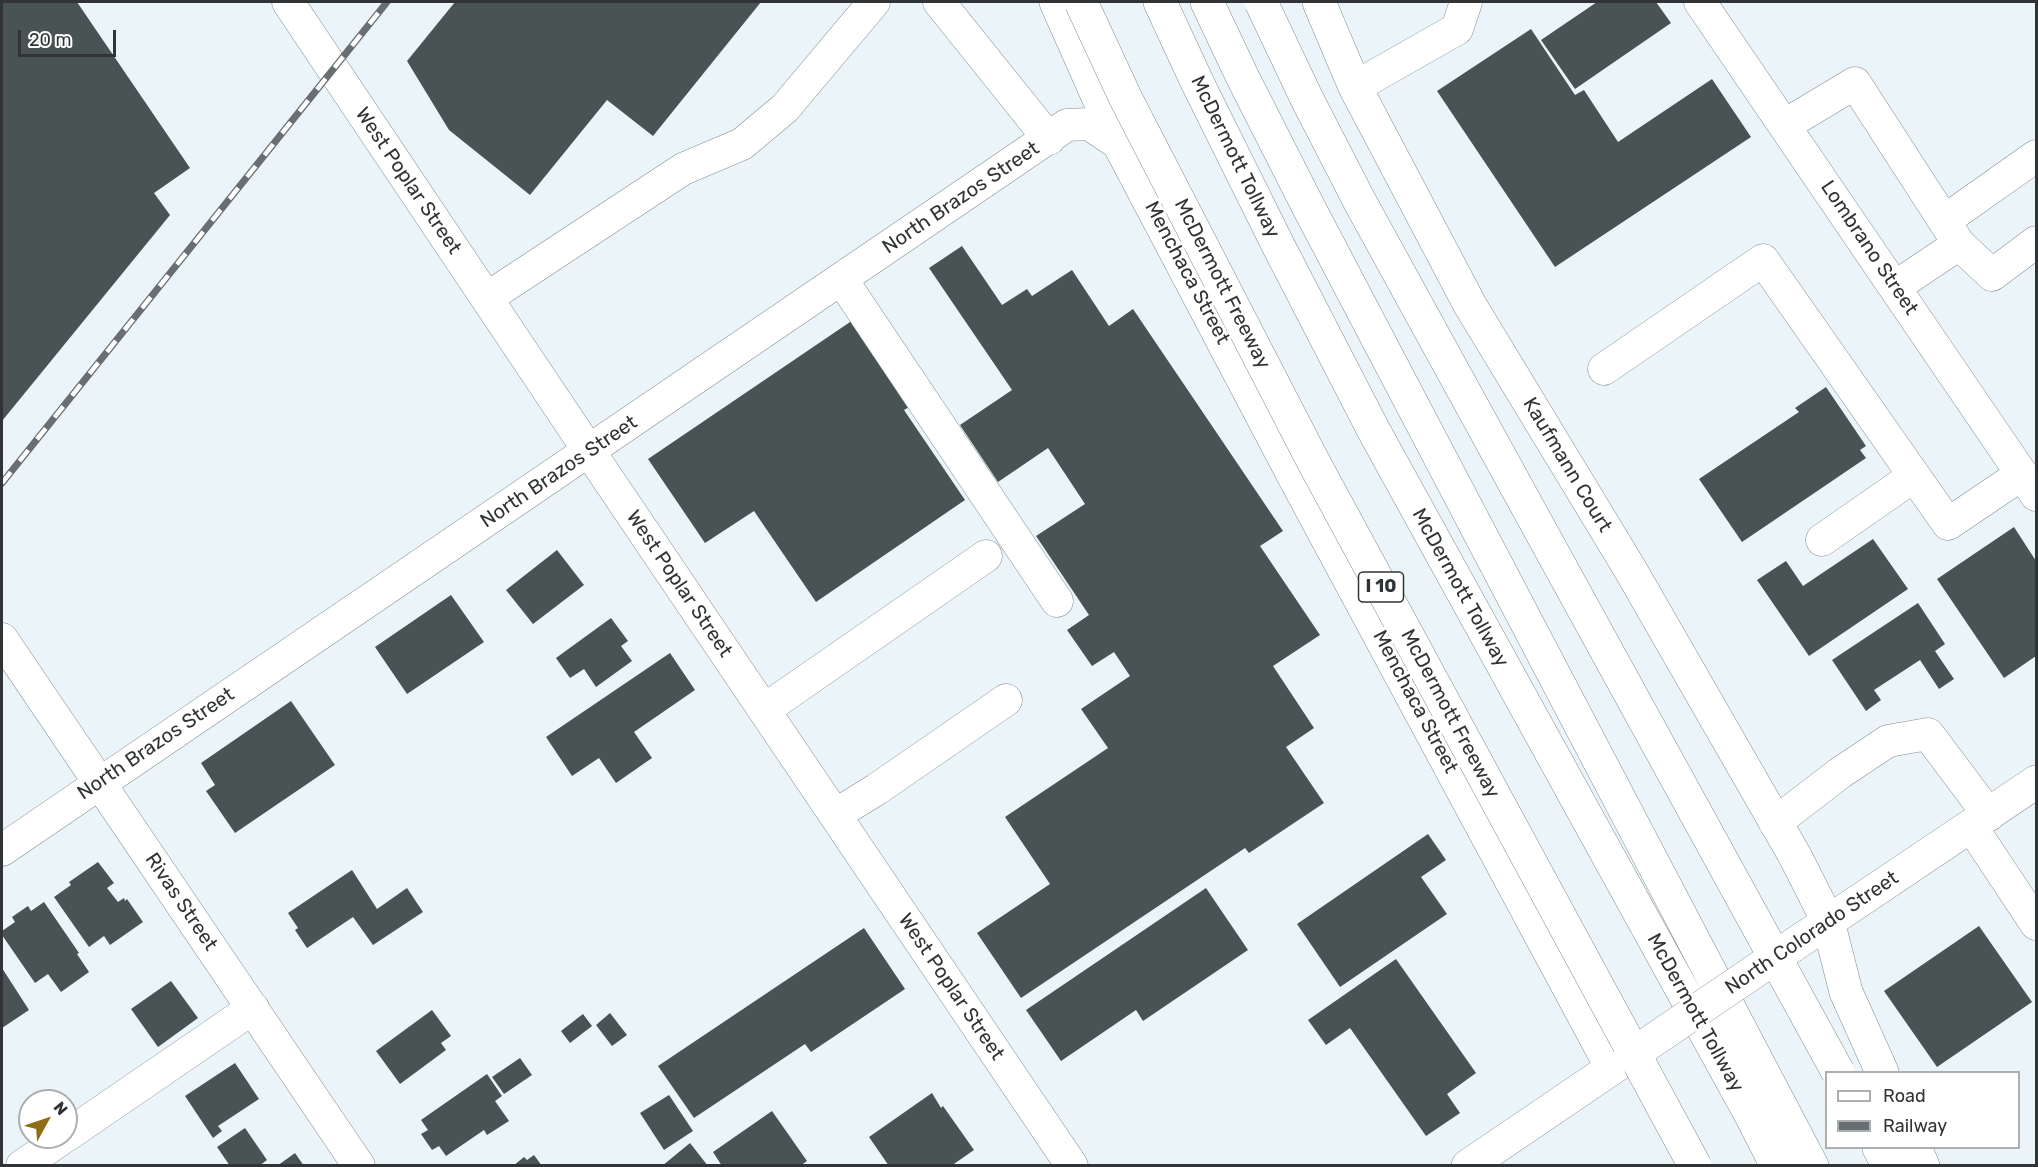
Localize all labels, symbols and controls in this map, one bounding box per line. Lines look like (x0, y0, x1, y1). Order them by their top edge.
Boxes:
scale bar (21, 18, 118, 56)
text: 20 m (29, 29, 71, 51)
street label: McDermott Tollway (1185, 72, 1285, 242)
street label: West Poplar Street (350, 103, 466, 259)
street label: North Brazos Street (878, 137, 1044, 259)
street label: Lombrano Street (1815, 176, 1923, 320)
street label: McDermott Freeway (1169, 195, 1275, 373)
street label: Menchaca Street (1139, 197, 1235, 349)
street label: Kaufmann Court (1517, 393, 1617, 537)
street label: North Brazos Street (476, 411, 642, 533)
street label: McDermott Tollway (1406, 504, 1514, 672)
street label: West Poplar Street (621, 506, 737, 662)
road number: I 10 (1358, 572, 1404, 602)
street label: McDermott Freeway (1395, 625, 1505, 803)
street label: Menchaca Street (1367, 626, 1463, 778)
street label: North Brazos Street (73, 683, 239, 805)
street label: Rivas Street (140, 849, 222, 955)
street label: North Colorado Street (1721, 866, 1903, 1000)
street label: West Poplar Street (893, 909, 1009, 1065)
street label: McDermott Tollway (1641, 929, 1749, 1097)
legend (1825, 1071, 2020, 1149)
text: Road (1883, 1085, 1926, 1107)
north arrow (18, 1089, 78, 1149)
text: N (50, 1098, 72, 1119)
text: Railway (1883, 1115, 1947, 1137)

